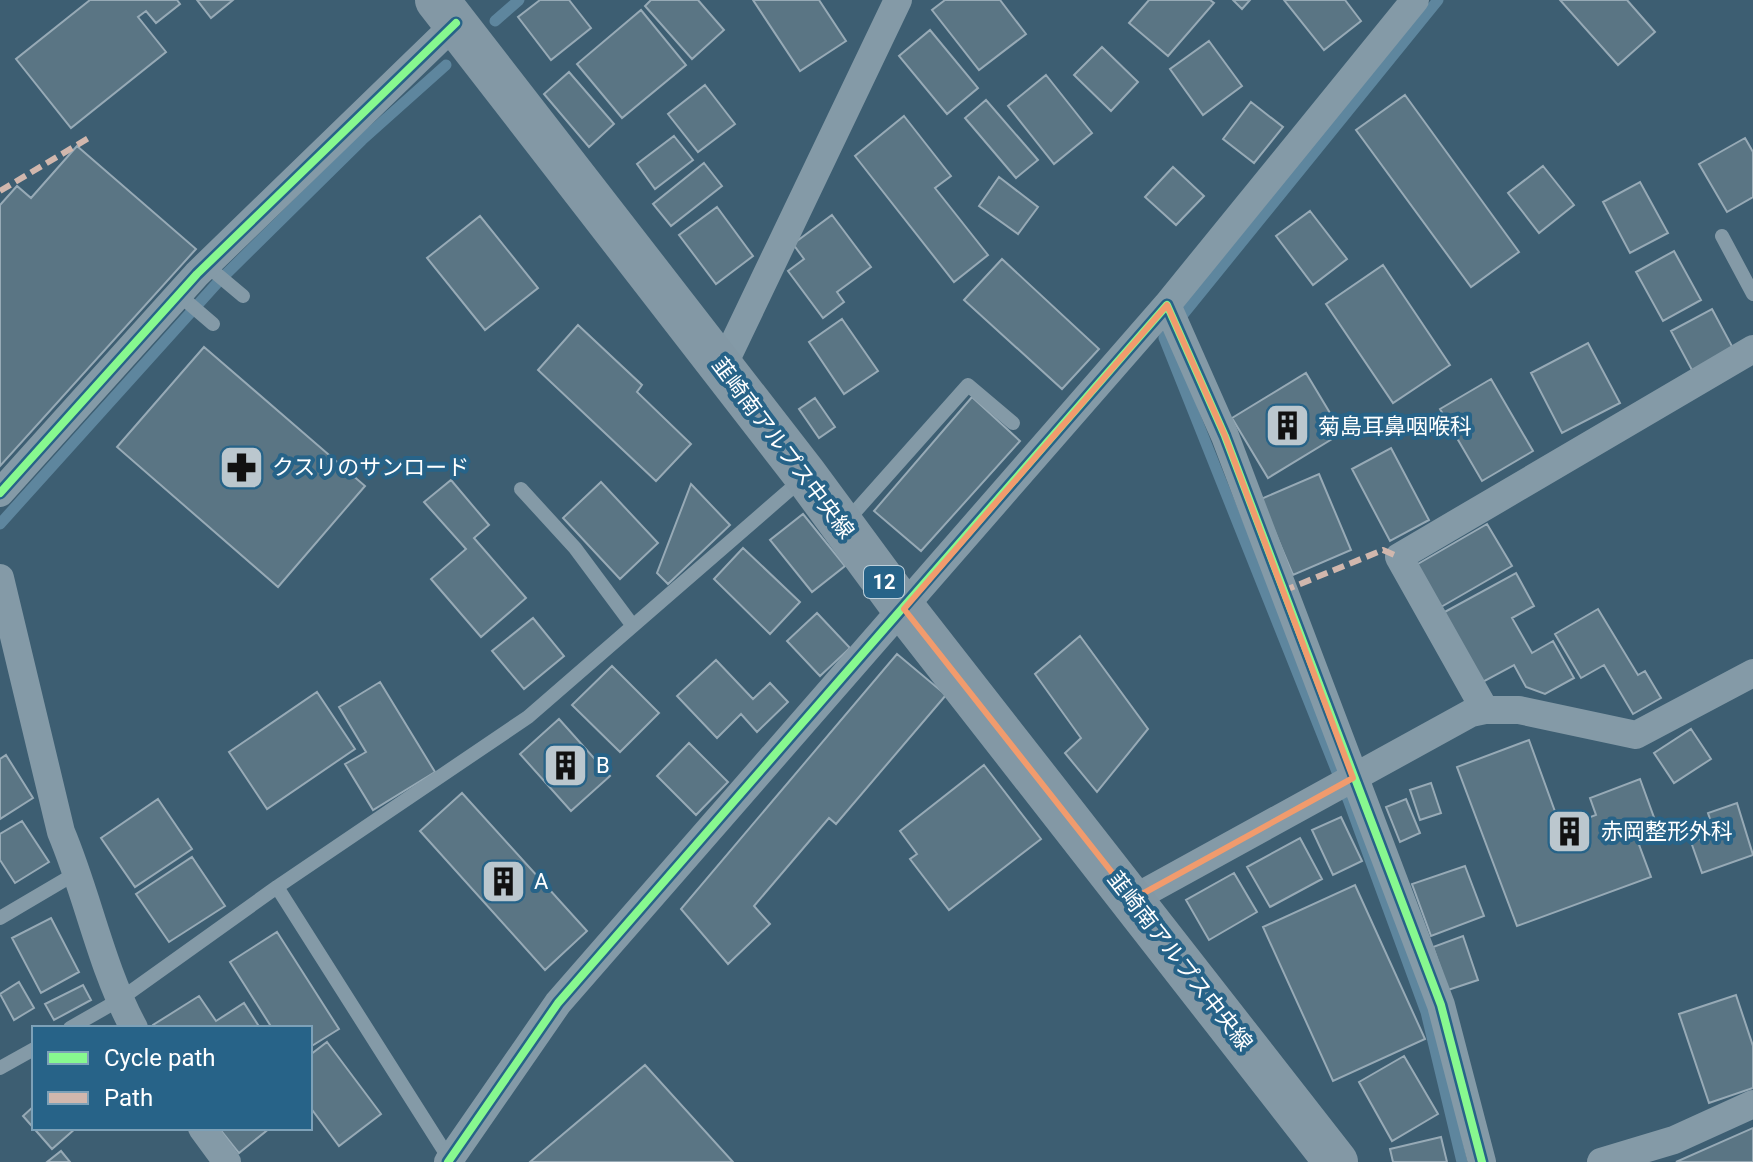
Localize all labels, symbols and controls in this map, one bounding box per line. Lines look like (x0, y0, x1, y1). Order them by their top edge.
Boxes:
street label: 韮崎南アルプス中央線 (707, 353, 859, 543)
building icon: 菊島耳鼻咽喉科 (1263, 402, 1311, 450)
place label: 菊島耳鼻咽喉科 (1318, 414, 1472, 439)
pharmacy icon: クスリのサンロード (217, 443, 265, 491)
place label: クスリのサンロード (272, 455, 469, 480)
road number: 12 (864, 566, 904, 598)
building icon: B (541, 741, 589, 789)
place label: B (596, 753, 610, 778)
building icon: 赤岡整形外科 (1546, 807, 1594, 855)
place label: 赤岡整形外科 (1601, 819, 1733, 844)
building icon: A (479, 857, 527, 905)
street label: 韮崎南アルプス中央線 (1102, 867, 1258, 1055)
place label: A (534, 869, 549, 894)
legend (32, 1026, 312, 1130)
text: Cycle path (104, 1044, 216, 1072)
text: Path (104, 1084, 153, 1112)

